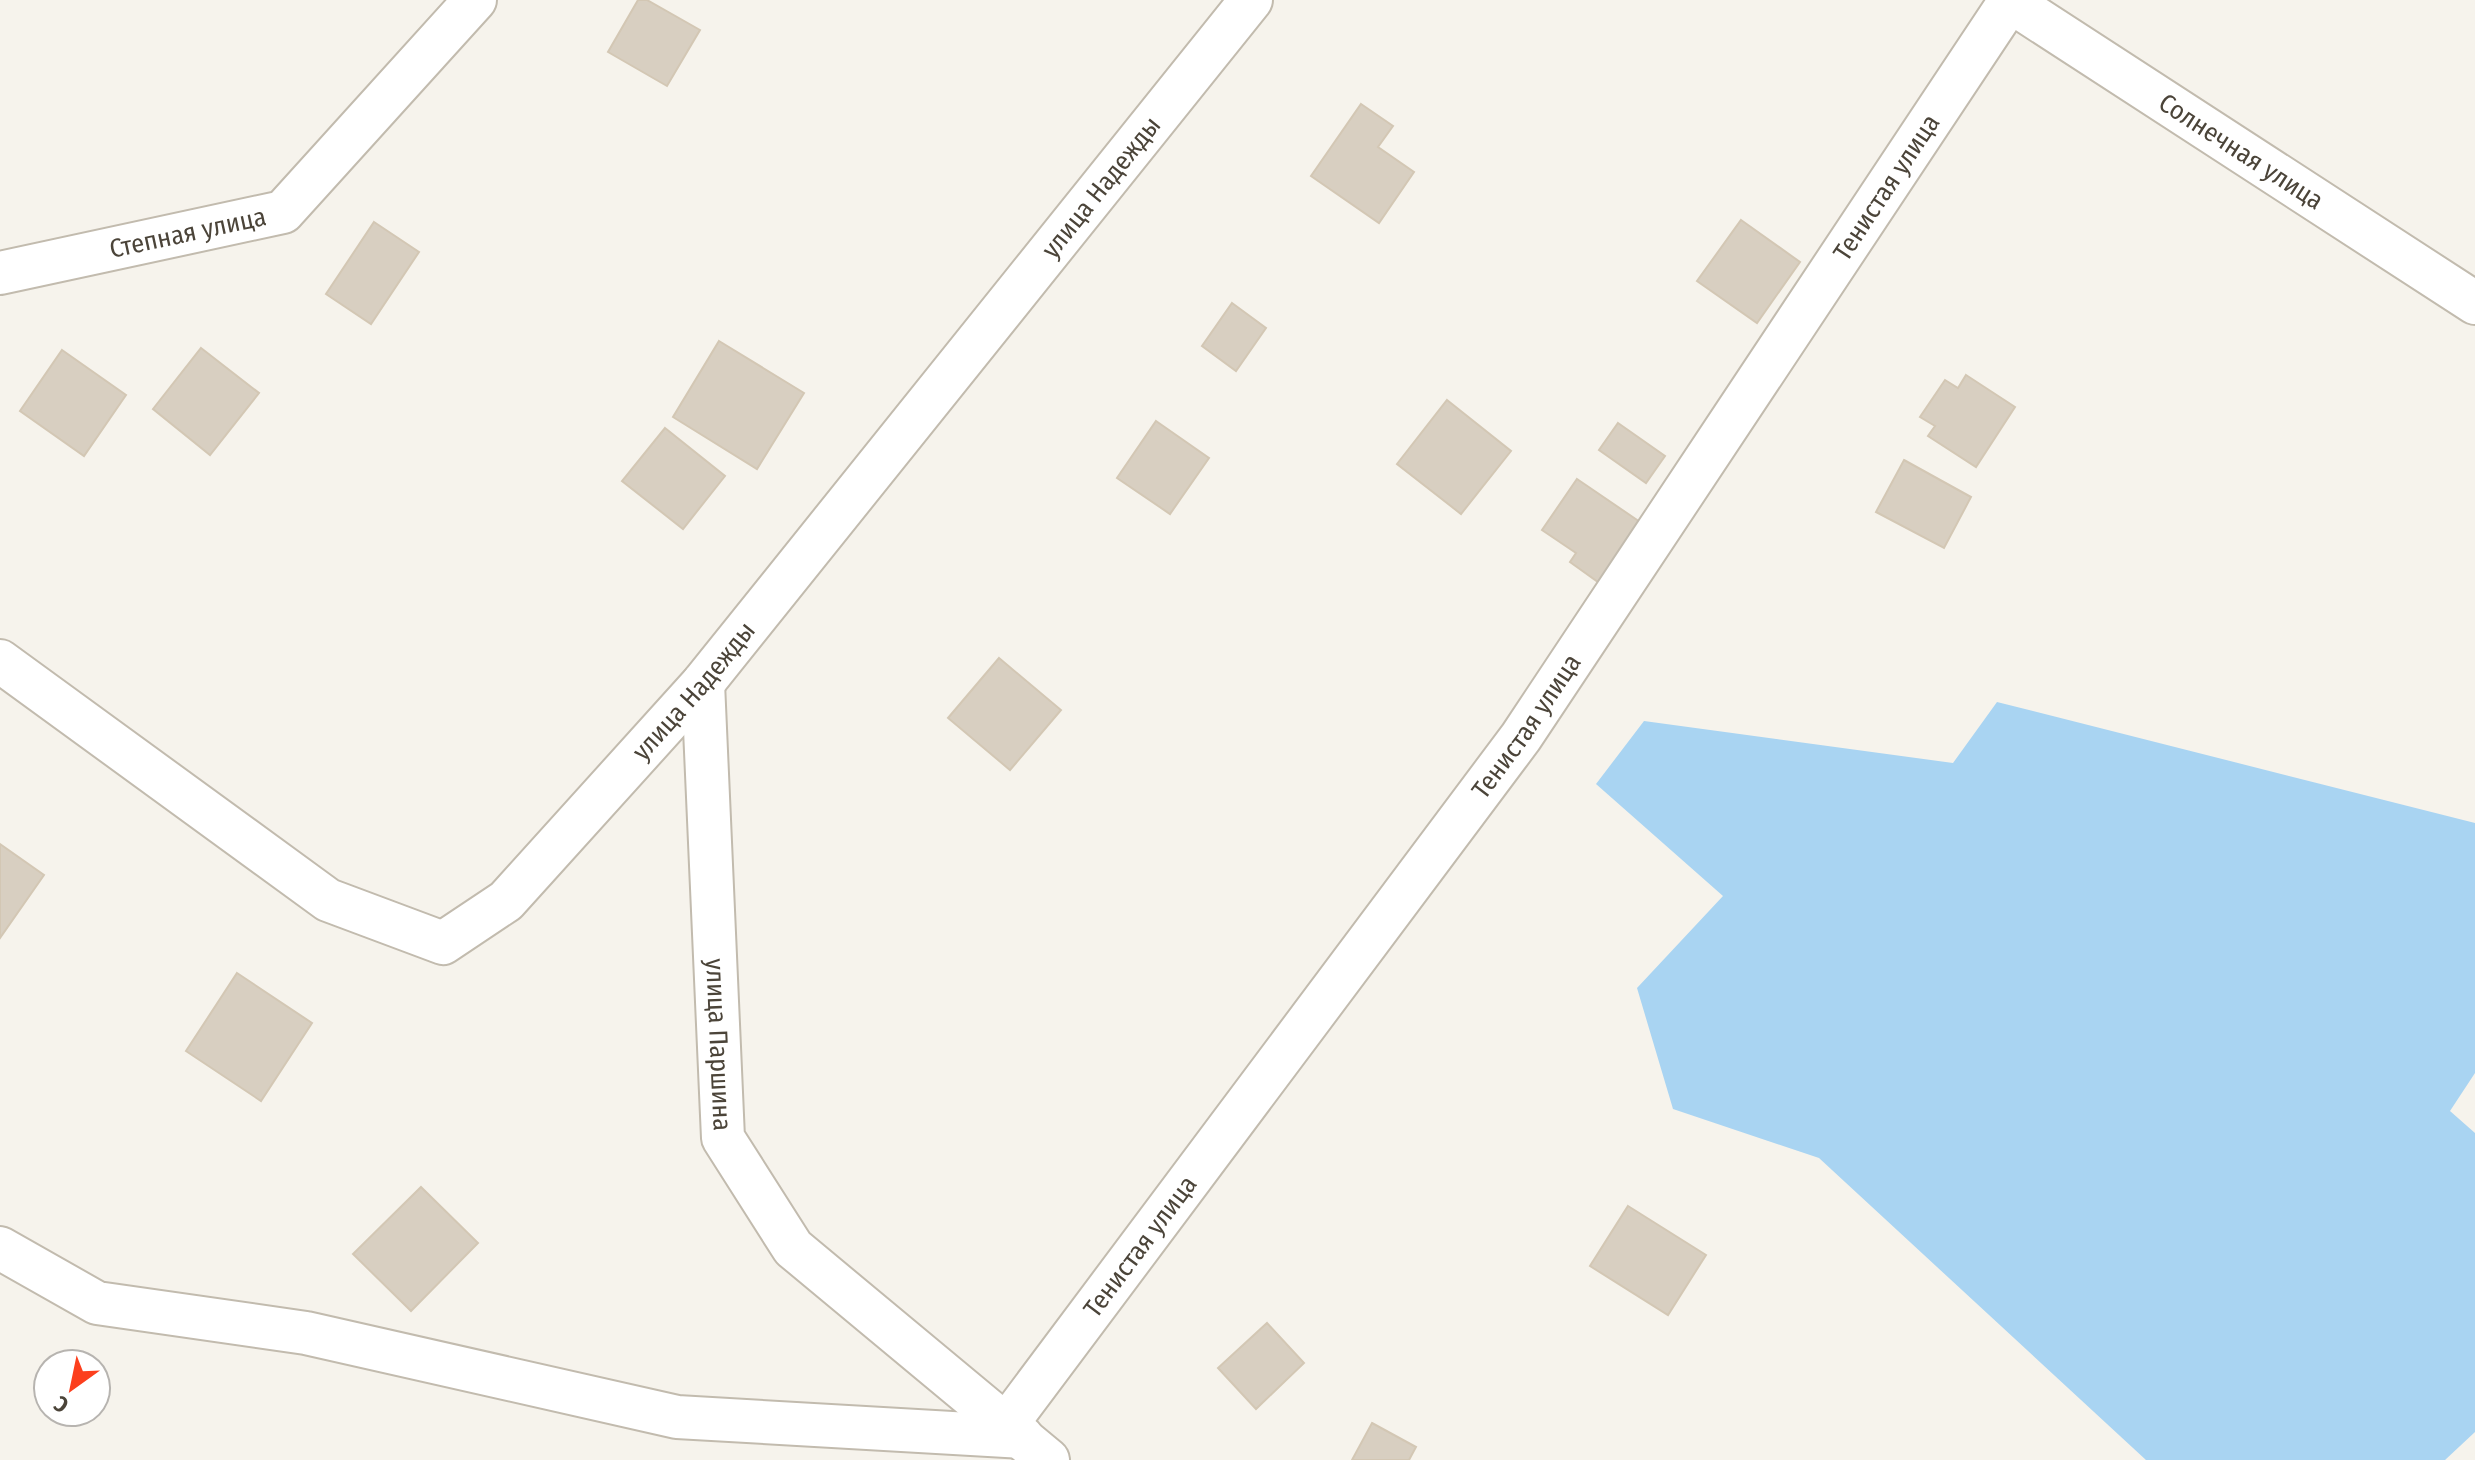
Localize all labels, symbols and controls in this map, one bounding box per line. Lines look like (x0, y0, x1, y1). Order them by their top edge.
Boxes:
street label: Солнечная улица (2153, 87, 2329, 216)
street label: Тенистая улица (1827, 108, 1946, 266)
street label: улица Надежды (1035, 110, 1167, 264)
street label: Степная улица (107, 201, 269, 264)
street label: улица Надежды (626, 615, 761, 766)
street label: Тенистая улица (1465, 648, 1587, 804)
street label: улица Паршина (700, 958, 738, 1132)
street label: Тенистая улица (1077, 1169, 1203, 1323)
north arrow (32, 1348, 112, 1428)
text: С (49, 1390, 74, 1419)

